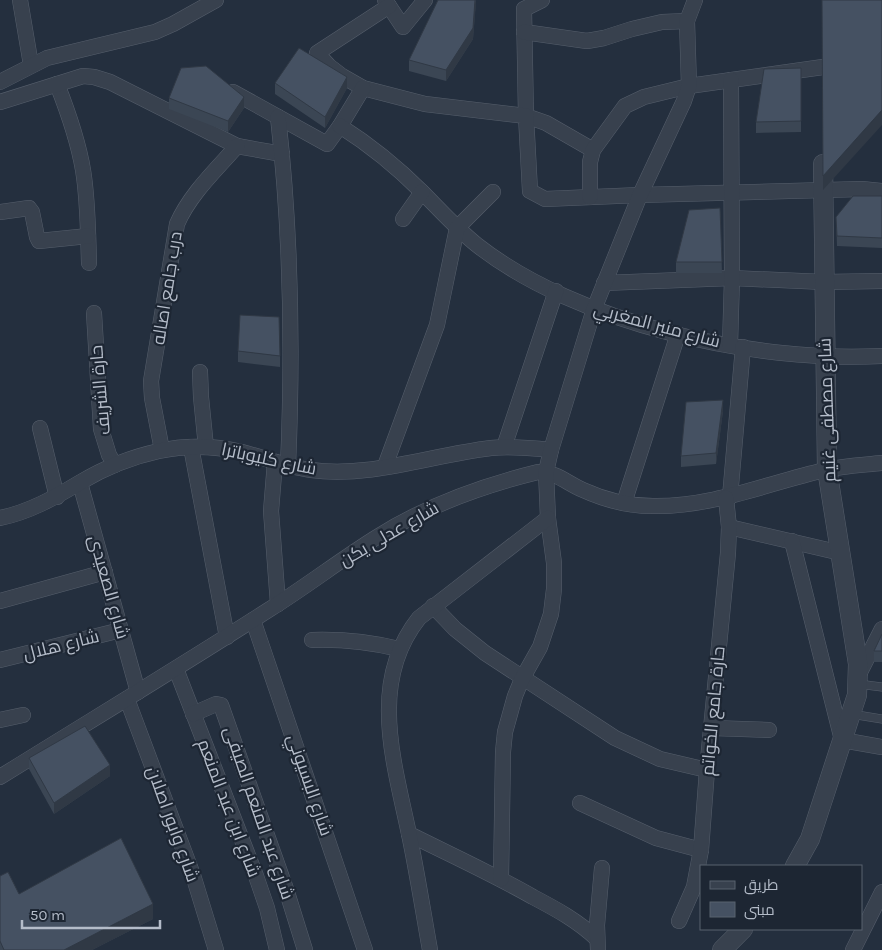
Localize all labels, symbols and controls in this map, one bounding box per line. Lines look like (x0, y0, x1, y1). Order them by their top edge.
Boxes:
street label: درب جامع اصاله (147, 230, 188, 347)
street label: شارع منير المغربي (590, 297, 723, 355)
street label: شارع مصطفى غنيم (813, 337, 842, 483)
street label: حارة الشريف (85, 344, 115, 436)
street label: شارع كليوباترا (219, 438, 319, 481)
street label: شارع عدلى يكن (335, 497, 443, 572)
street label: شارع الصعيدى (83, 533, 134, 642)
street label: شارع هلال (21, 625, 102, 666)
street label: حارة جامع الخواتم (696, 645, 731, 777)
street label: شارع عبد المنعم الصيفى (218, 724, 299, 903)
street label: شارع البسيوني (279, 731, 338, 840)
street label: شارع ابن عبد المنعم (192, 736, 265, 880)
street label: شارع وابور اصلان (141, 763, 204, 885)
legend (700, 865, 862, 930)
text: طريق (744, 876, 778, 895)
scale bar (22, 898, 160, 930)
text: مبنى (744, 901, 775, 920)
text: 50 m (30, 906, 65, 924)

